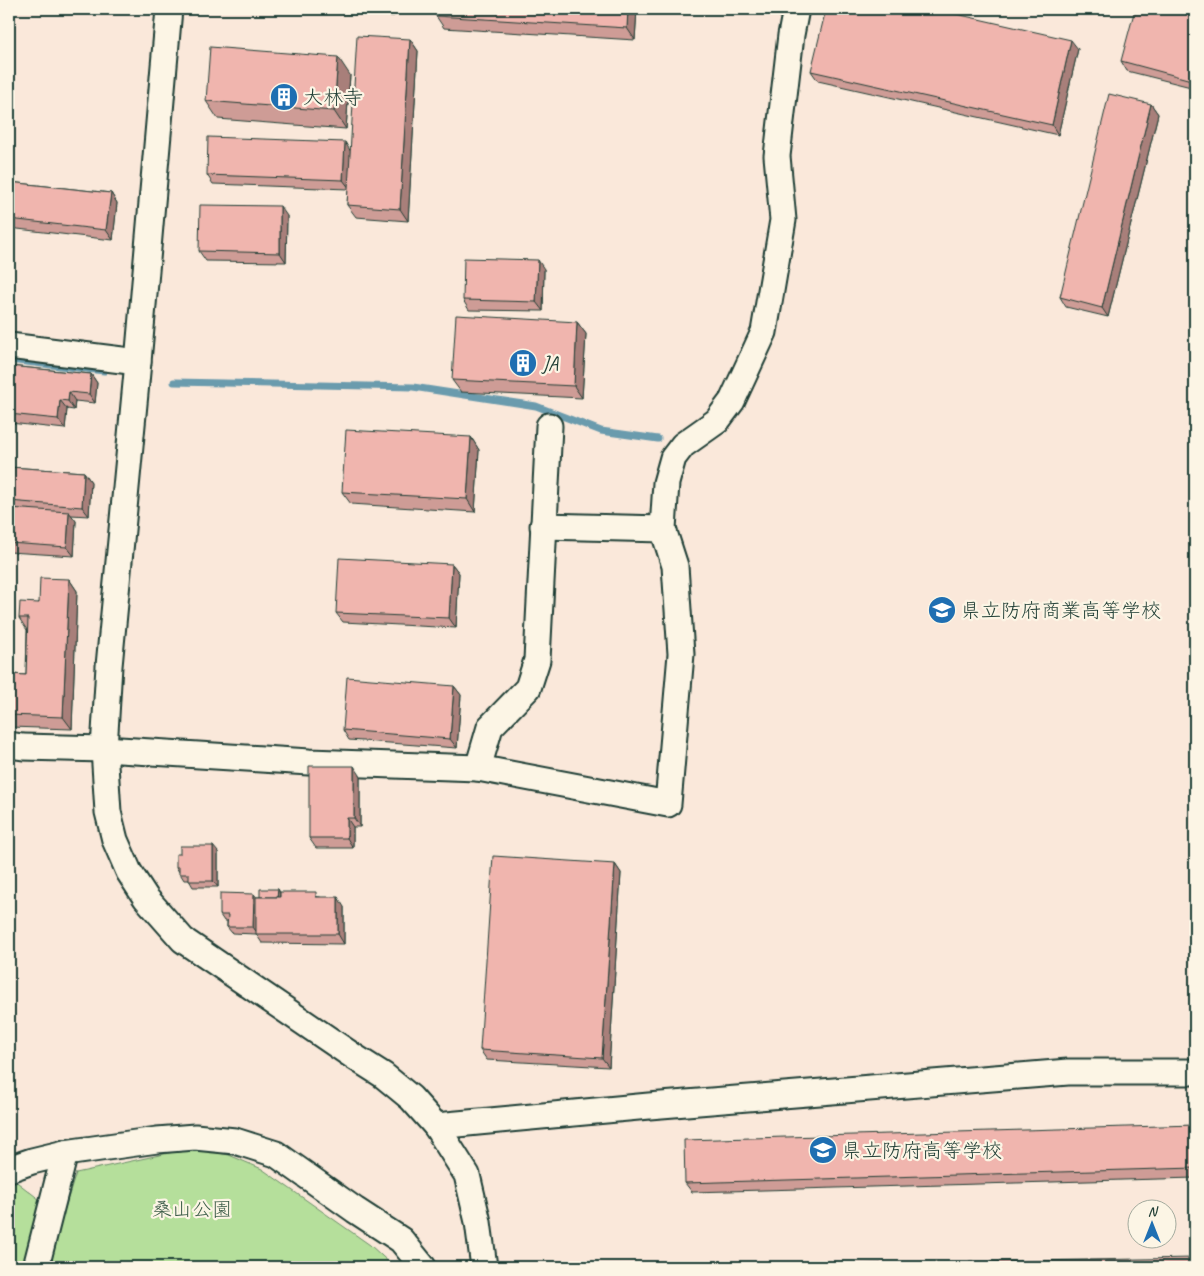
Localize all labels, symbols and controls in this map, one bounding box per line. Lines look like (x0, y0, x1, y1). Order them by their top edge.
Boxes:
building icon: 大林寺 (269, 82, 299, 112)
place label: 大林寺 (303, 85, 363, 110)
building icon: JA (508, 348, 538, 378)
place label: JA (541, 351, 559, 376)
school or university icon: 県立防府商業高等学校 (927, 595, 957, 625)
place label: 県立防府商業高等学校 (961, 598, 1161, 623)
school or university icon: 県立防府高等学校 (808, 1135, 838, 1165)
place label: 県立防府高等学校 (842, 1138, 1002, 1163)
park label: 桑山公園 (152, 1197, 232, 1222)
north arrow (1126, 1198, 1176, 1248)
text: N (1148, 1203, 1159, 1220)

